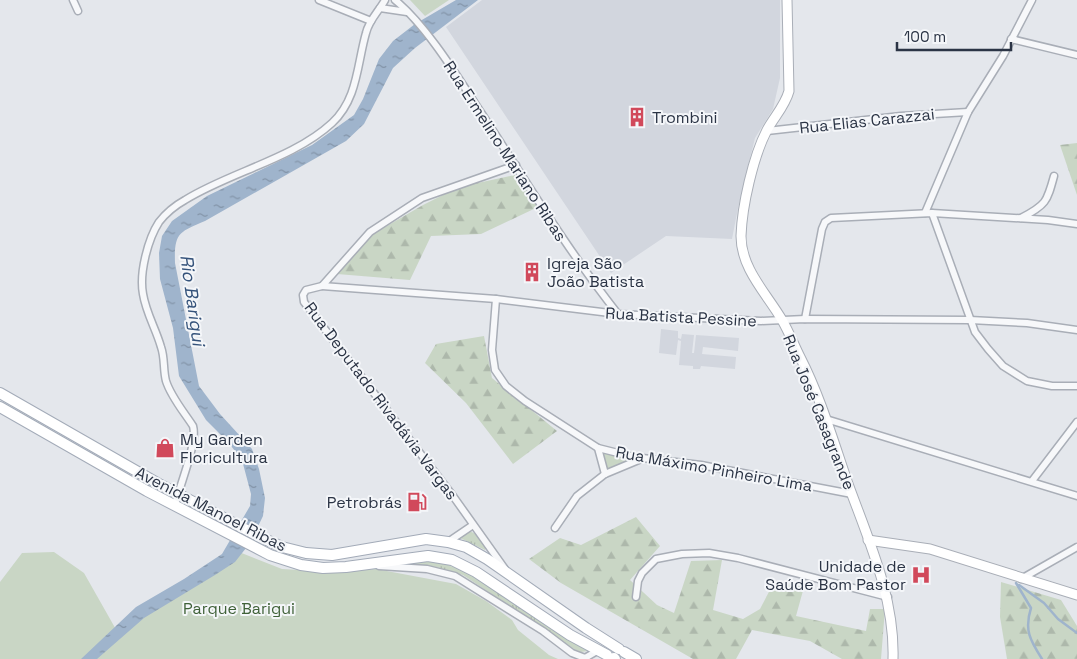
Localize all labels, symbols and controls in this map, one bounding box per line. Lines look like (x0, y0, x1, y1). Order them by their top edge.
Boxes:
scale bar (897, 20, 1011, 52)
text: 100 m (904, 27, 946, 46)
street label: Rua Ermelino Mariano Ribas (439, 57, 571, 245)
street label: Rua Elias Carazzai (798, 103, 936, 139)
building icon: Trombini (626, 106, 648, 128)
place label: Trombini (652, 107, 718, 128)
water label: Rio Barigui (175, 253, 211, 350)
place label: Igreja São João Batista (547, 253, 644, 292)
building icon: Igreja São João Batista (521, 261, 543, 283)
street label: Rua Deputado Rivadávia Vargas (300, 298, 462, 504)
street label: Rua Batista Pessine (605, 303, 757, 331)
street label: Rua José Casagrande (778, 331, 860, 493)
place label: My Garden Floricultura (180, 429, 268, 468)
shop icon: My Garden Floricultura (154, 437, 176, 459)
street label: Rua Máximo Pinheiro Lima (614, 441, 814, 497)
street label: Avenida Manoel Ribas (132, 462, 290, 556)
fuel station icon: Petrobrás (406, 491, 428, 513)
place label: Petrobrás (327, 492, 402, 513)
place label: Unidade de Saúde Bom Pastor (765, 556, 906, 595)
hospital icon: Unidade de Saúde Bom Pastor (910, 564, 932, 586)
park label: Parque Barigui (183, 598, 295, 619)

